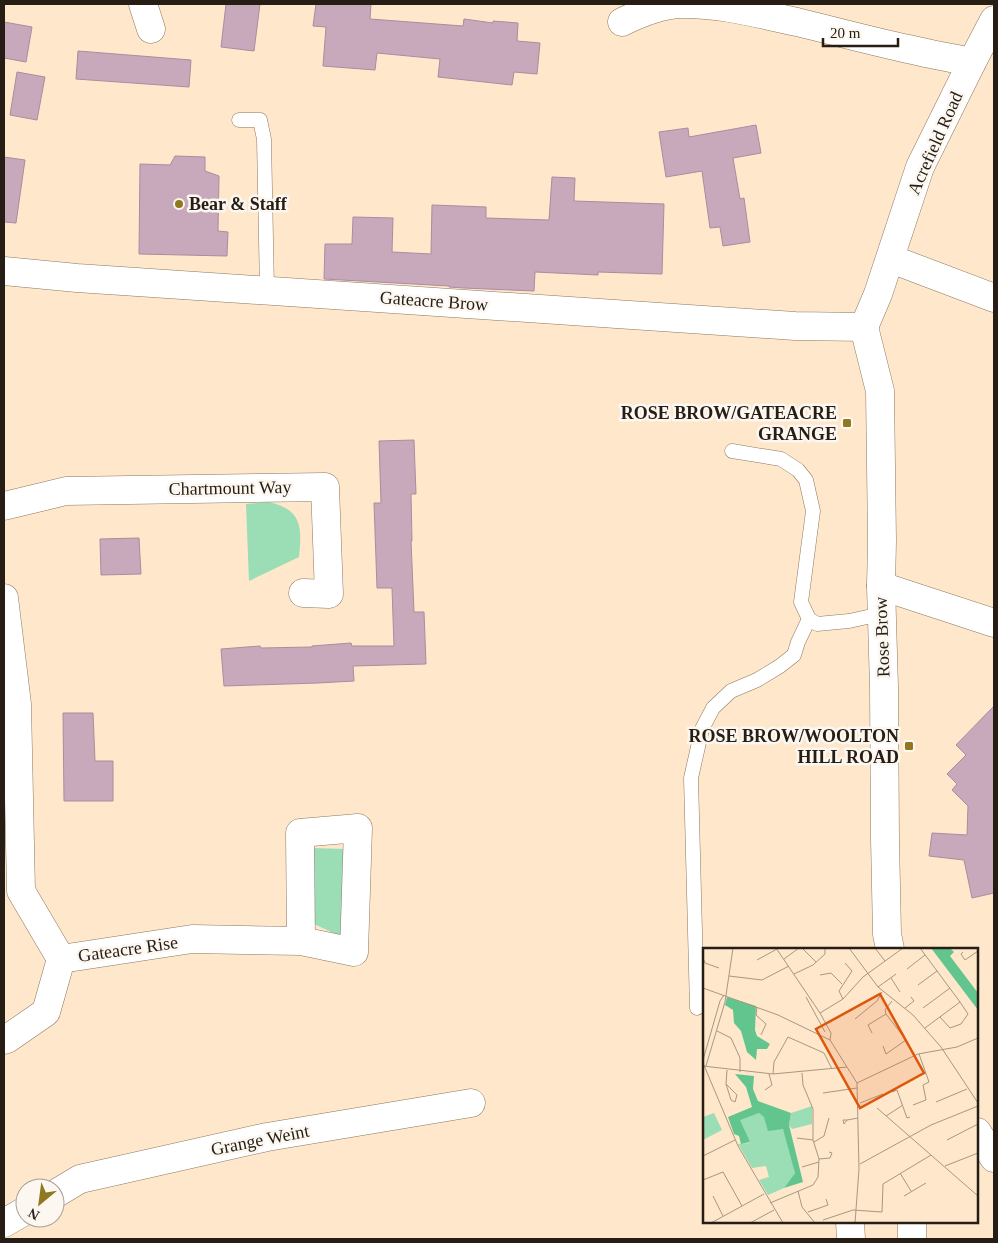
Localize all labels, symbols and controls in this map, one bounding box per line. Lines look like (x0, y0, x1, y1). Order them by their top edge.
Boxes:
scale bar (823, 15, 898, 47)
text: 20 m (830, 25, 861, 41)
street label: Acrefield Road (903, 88, 967, 198)
place label: Bear & Staff (189, 194, 288, 214)
marker: Bear & Staff (173, 198, 185, 210)
street label: Gateacre Brow (379, 287, 489, 315)
place label: ROSE BROW/GATEACRE GRANGE (621, 403, 837, 444)
marker: ROSE BROW/GATEACRE GRANGE (841, 417, 853, 429)
street label: Chartmount Way (168, 477, 292, 499)
street label: Rose Brow (871, 596, 893, 678)
place label: ROSE BROW/WOOLTON HILL ROAD (688, 726, 899, 767)
marker: ROSE BROW/WOOLTON HILL ROAD (903, 740, 915, 752)
street label: Gateacre Rise (77, 932, 179, 966)
inset map (703, 948, 978, 1223)
street label: Grange Weint (209, 1121, 311, 1159)
north arrow (15, 1178, 65, 1228)
text: N (26, 1205, 42, 1223)

